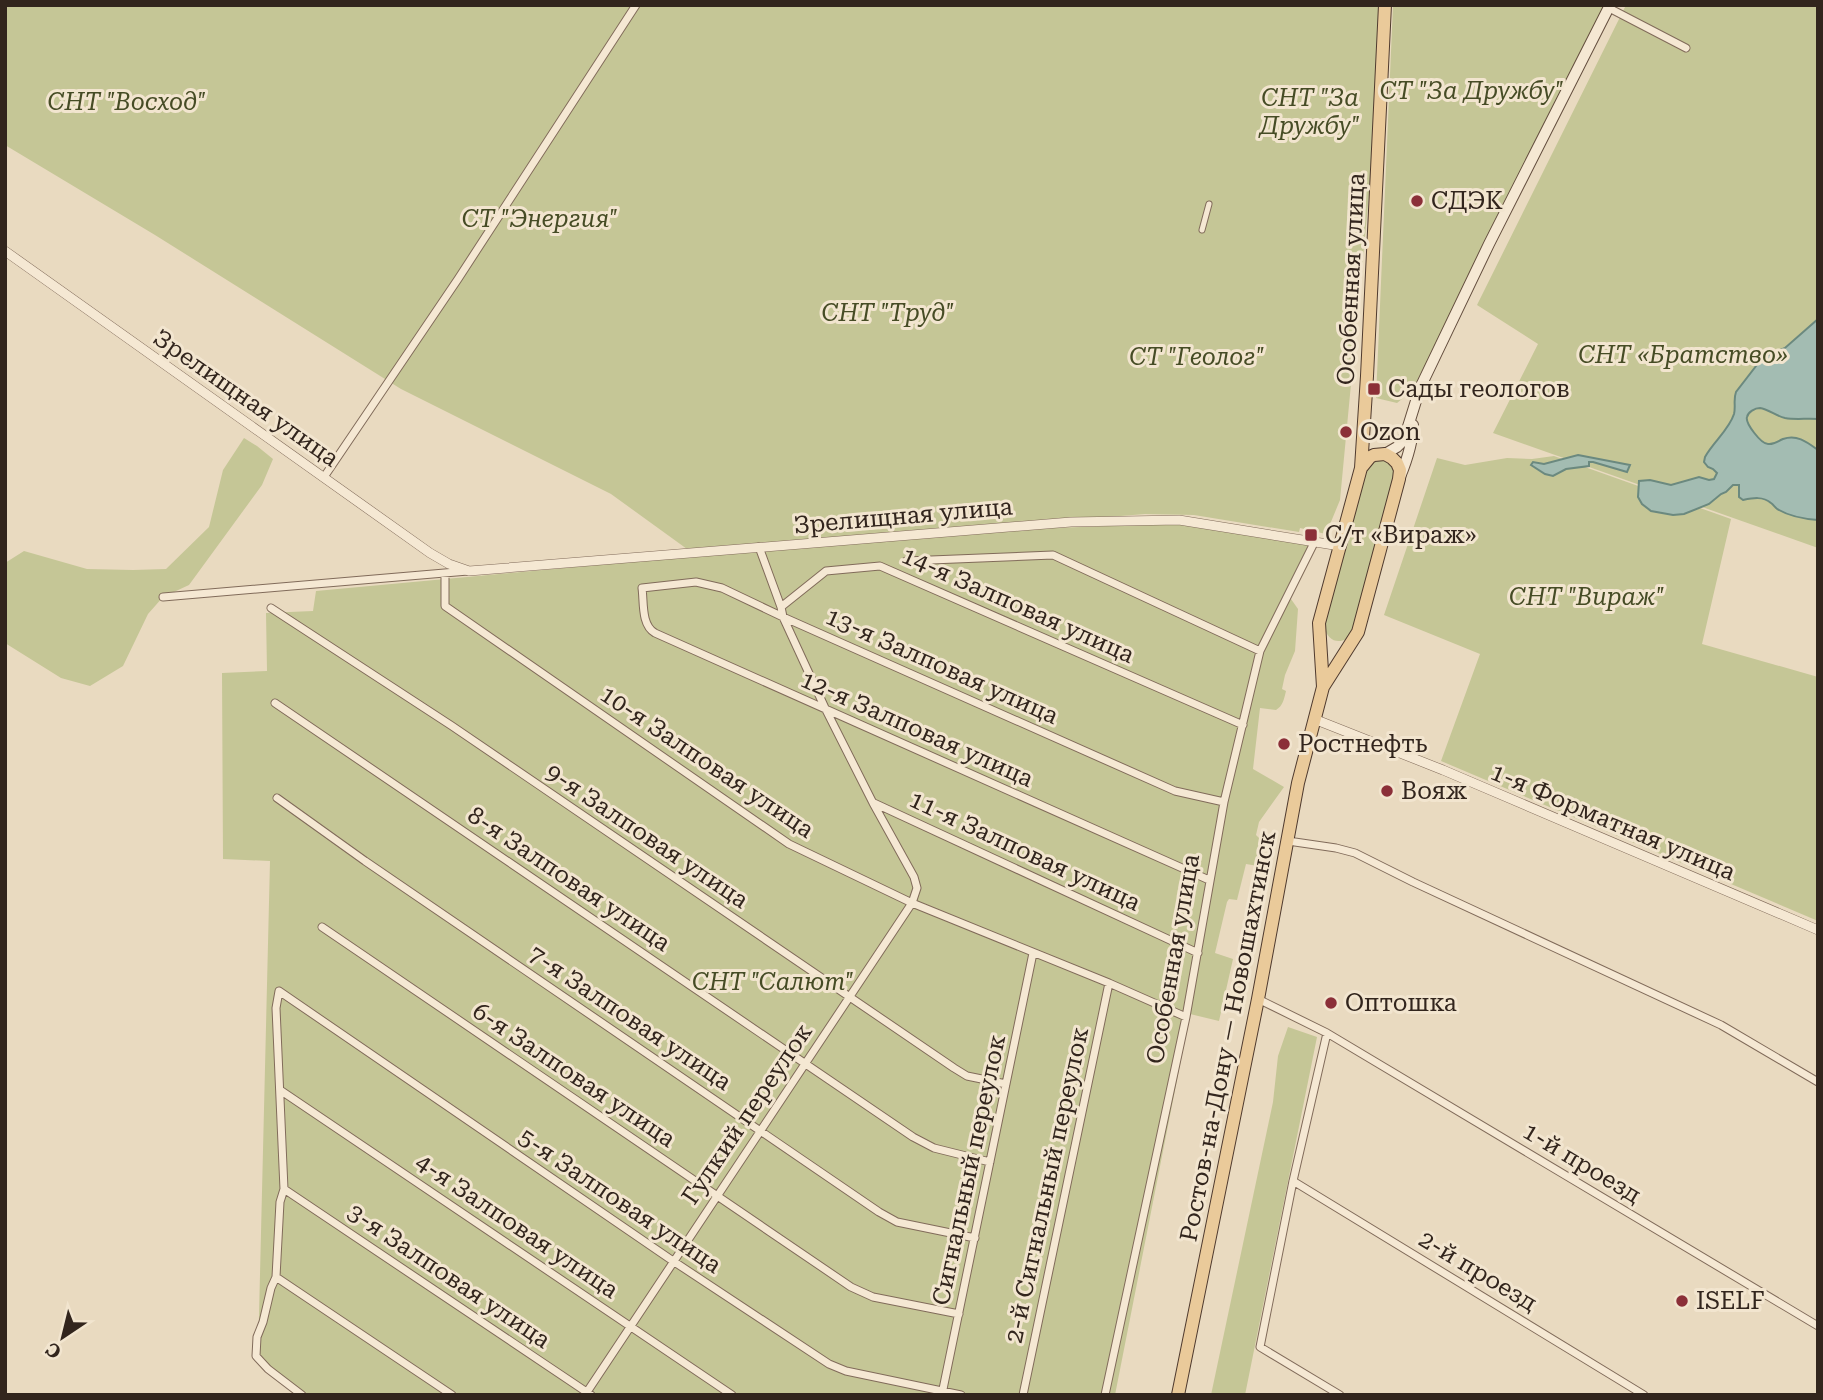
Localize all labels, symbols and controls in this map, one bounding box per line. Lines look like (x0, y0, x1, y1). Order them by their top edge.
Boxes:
park label: СТ "За Дружбу" (1380, 77, 1564, 105)
park label: СНТ "За Дружбу" (1258, 84, 1360, 140)
park label: СНТ "Восход" (48, 88, 206, 116)
street label: Особенная улица (1331, 172, 1371, 386)
place label: СДЭК (1431, 187, 1503, 215)
marker: СДЭК (1409, 193, 1425, 209)
park label: СТ "Энергия" (462, 205, 618, 233)
park label: СНТ "Труд" (822, 299, 954, 327)
street label: Зрелищная улица (148, 323, 344, 473)
park label: СНТ «Братство» (1578, 341, 1788, 369)
park label: СТ "Геолог" (1129, 343, 1265, 371)
place label: Сады геологов (1388, 375, 1570, 403)
marker: Сады геологов (1366, 381, 1382, 397)
place label: Ozon (1360, 418, 1421, 446)
marker: Ozon (1338, 424, 1354, 440)
street label: Зрелищная улица (792, 492, 1014, 540)
place label: С/т «Вираж» (1325, 521, 1477, 549)
marker: С/т «Вираж» (1303, 527, 1319, 543)
street label: 14-я Залповая улица (897, 541, 1139, 669)
park label: СНТ "Вираж" (1509, 583, 1665, 611)
street label: 13-я Залповая улица (821, 602, 1063, 730)
street label: 12-я Залповая улица (796, 665, 1038, 793)
street label: 10-я Залповая улица (595, 680, 819, 844)
place label: Ростнефть (1298, 730, 1428, 758)
marker: Ростнефть (1276, 736, 1292, 752)
street label: 9-я Залповая улица (540, 758, 754, 914)
street label: 1-я Форматная улица (1486, 758, 1740, 886)
place label: Вояж (1401, 777, 1468, 805)
marker: Вояж (1379, 783, 1395, 799)
street label: 11-я Залповая улица (905, 785, 1145, 917)
street label: 8-я Залповая улица (462, 801, 676, 957)
street label: Ростов-на-Дону — Новошахтинск (1174, 828, 1282, 1244)
street label: Особенная улица (1141, 852, 1205, 1066)
street label: 7-я Залповая улица (523, 940, 737, 1096)
park label: СНТ "Салют" (692, 968, 854, 996)
place label: Оптошка (1345, 989, 1457, 1017)
marker: Оптошка (1323, 995, 1339, 1011)
street label: 6-я Залповая улица (467, 997, 681, 1153)
street label: Гулкий переулок (676, 1018, 818, 1210)
street label: 2-й Сигнальный переулок (1000, 1025, 1094, 1345)
street label: Сигнальный переулок (927, 1032, 1011, 1308)
street label: 1-й проезд (1518, 1117, 1646, 1209)
street label: 5-я Залповая улица (513, 1123, 727, 1279)
street label: 4-я Залповая улица (410, 1148, 624, 1304)
street label: 3-я Залповая улица (342, 1198, 556, 1354)
street label: 2-й проезд (1414, 1225, 1542, 1317)
place label: ISELF (1696, 1287, 1765, 1315)
marker: ISELF (1674, 1293, 1690, 1309)
north arrow (28, 1302, 98, 1372)
text: С (41, 1337, 66, 1364)

